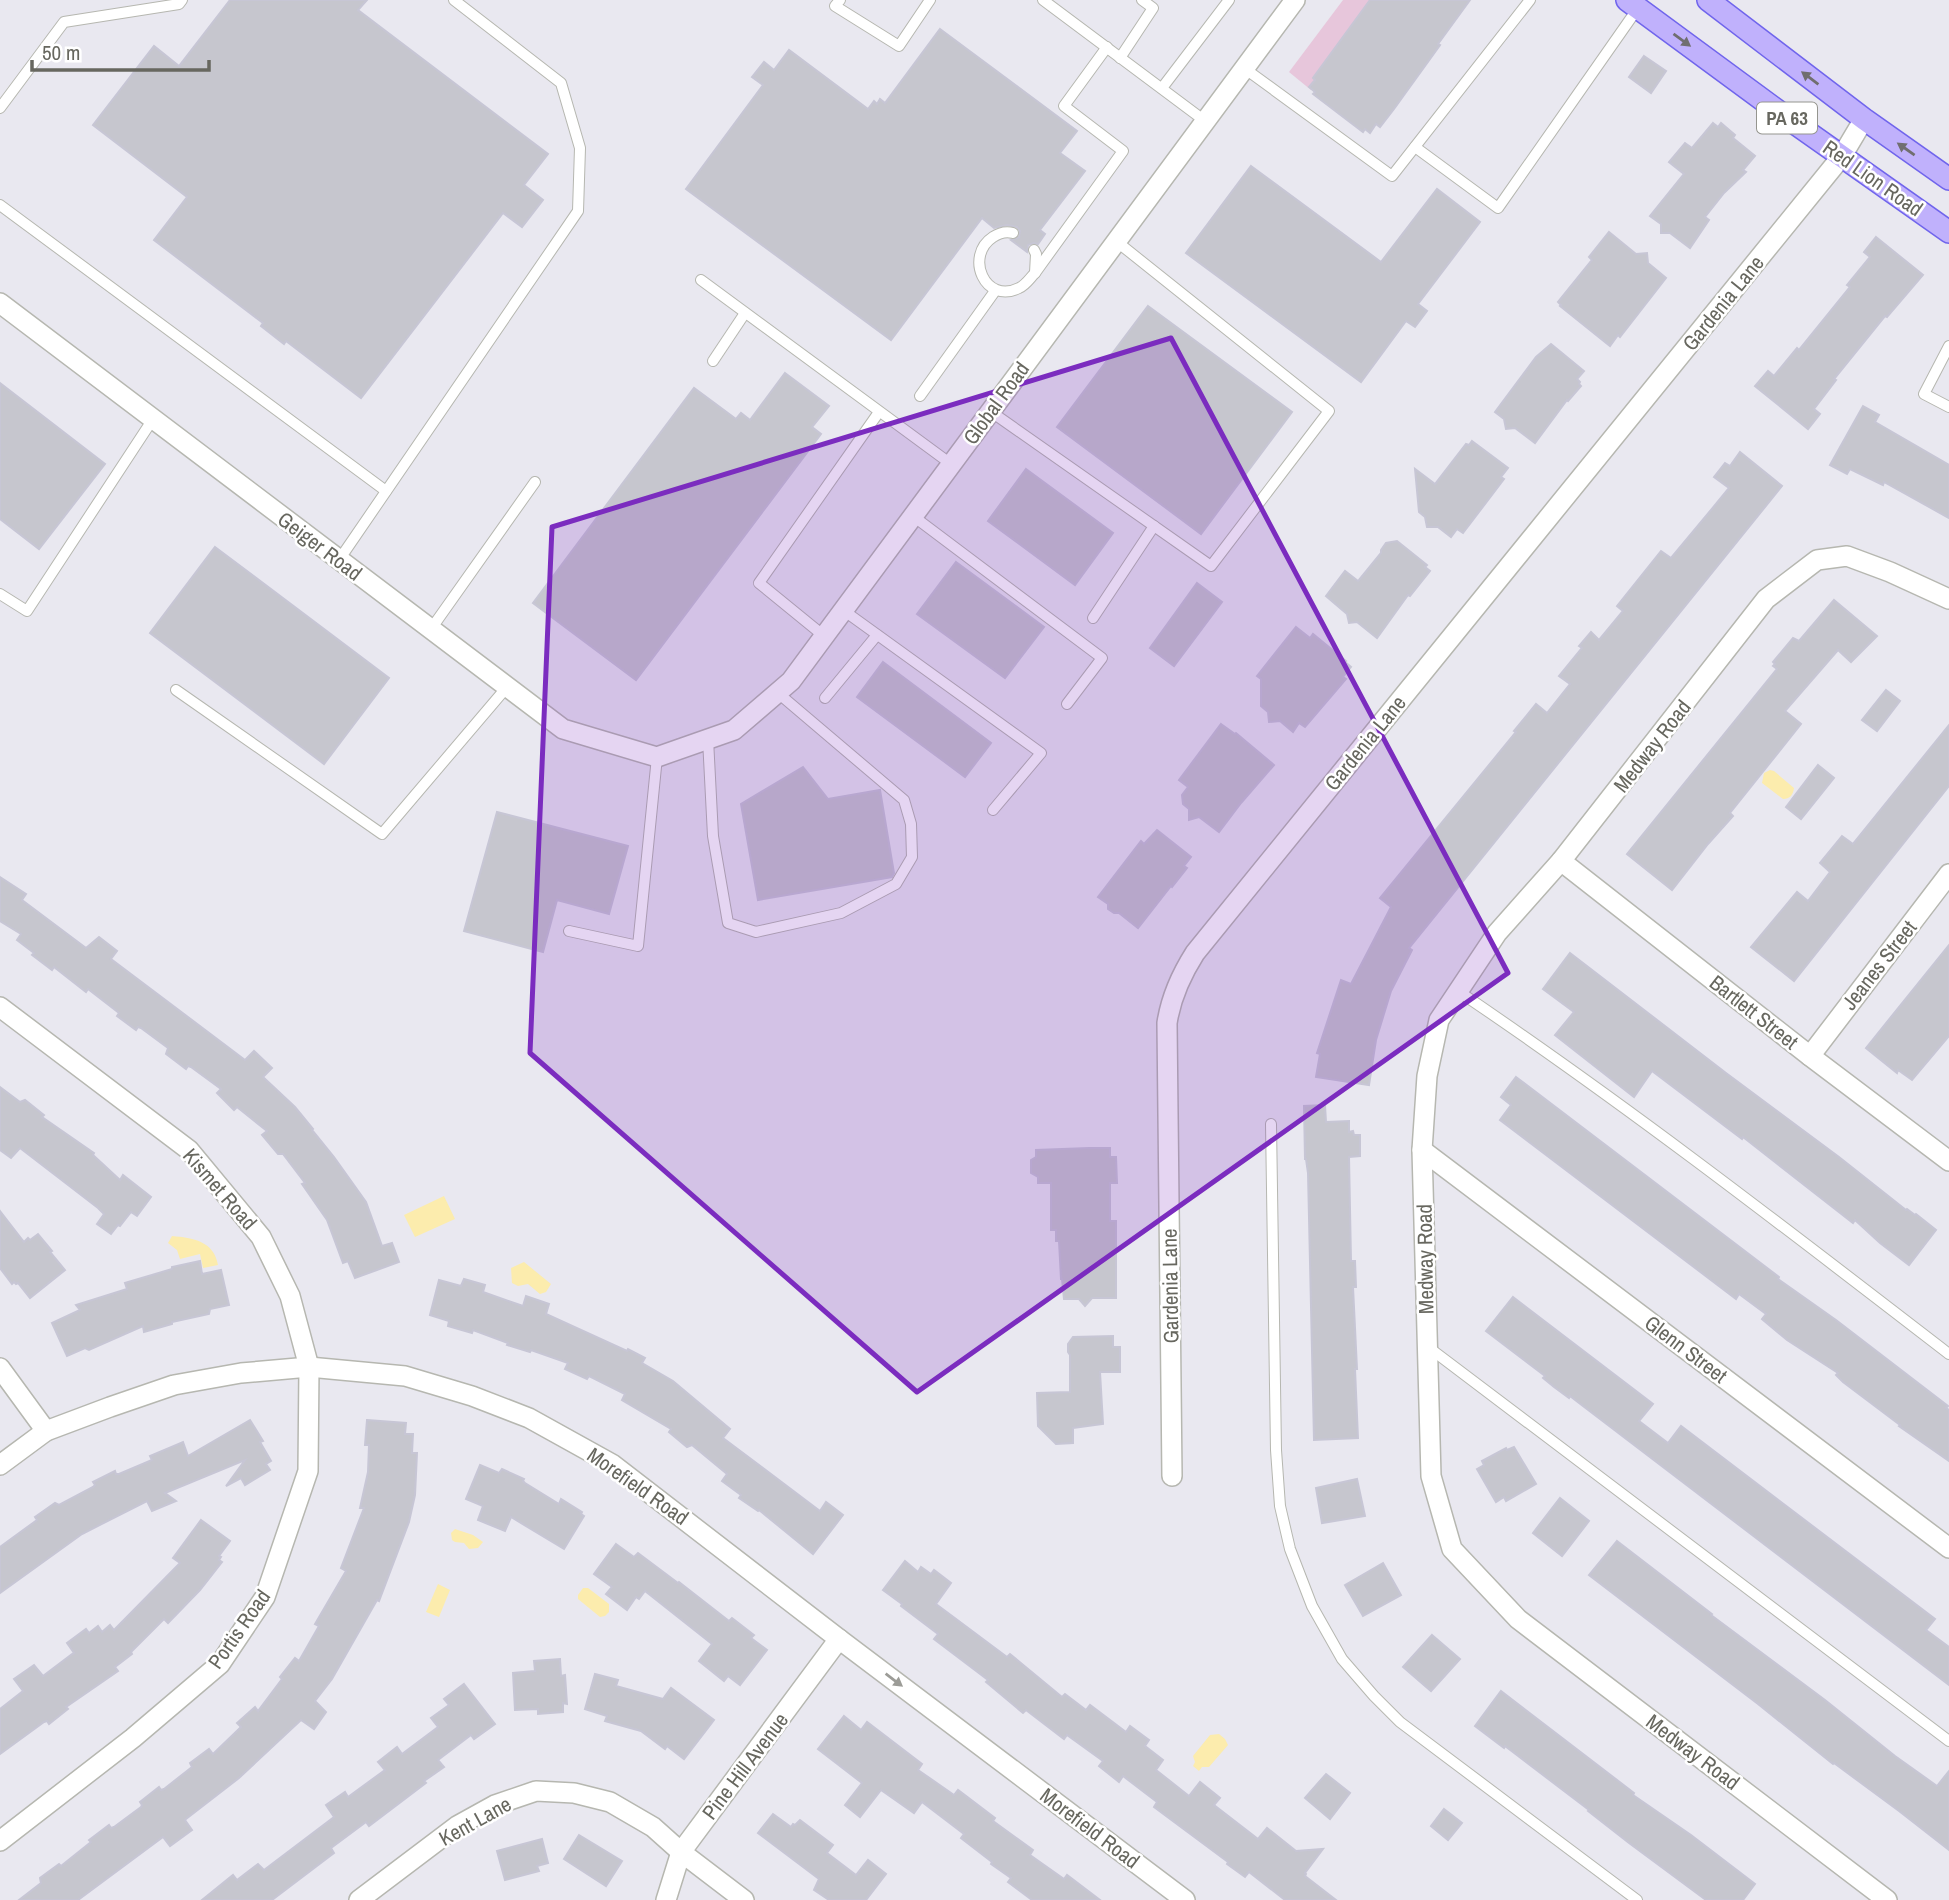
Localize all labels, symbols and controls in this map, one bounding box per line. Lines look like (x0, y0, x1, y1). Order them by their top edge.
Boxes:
scale bar (32, 28, 208, 72)
one-way arrow (1673, 33, 1691, 47)
text: 50 m (42, 38, 80, 67)
one-way arrow (1801, 70, 1819, 85)
road number: PA 63 (1757, 102, 1817, 134)
street label: Red Lion Road (1817, 133, 1929, 223)
one-way arrow (1897, 142, 1915, 156)
street label: Gardenia Lane (1676, 249, 1770, 357)
street label: Global Road (956, 356, 1036, 450)
street label: Geiger Road (272, 505, 368, 587)
street label: Gardenia Lane (1318, 689, 1412, 797)
street label: Medway Road (1607, 694, 1697, 798)
street label: Jeanes Street (1835, 914, 1923, 1016)
street label: Bartlett Street (1704, 968, 1805, 1056)
street label: Kismet Road (176, 1142, 264, 1236)
street label: Medway Road (1410, 1204, 1440, 1314)
street label: Gardenia Lane (1154, 1228, 1186, 1344)
street label: Glenn Street (1639, 1308, 1734, 1390)
street label: Morefield Road (581, 1440, 695, 1532)
street label: Portis Road (201, 1583, 277, 1675)
one-way arrow (885, 1673, 903, 1687)
street label: Pine Hill Avenue (695, 1707, 795, 1825)
street label: Medway Road (1640, 1707, 1746, 1797)
street label: Morefield Road (1034, 1781, 1146, 1875)
street label: Kent Lane (434, 1789, 516, 1853)

